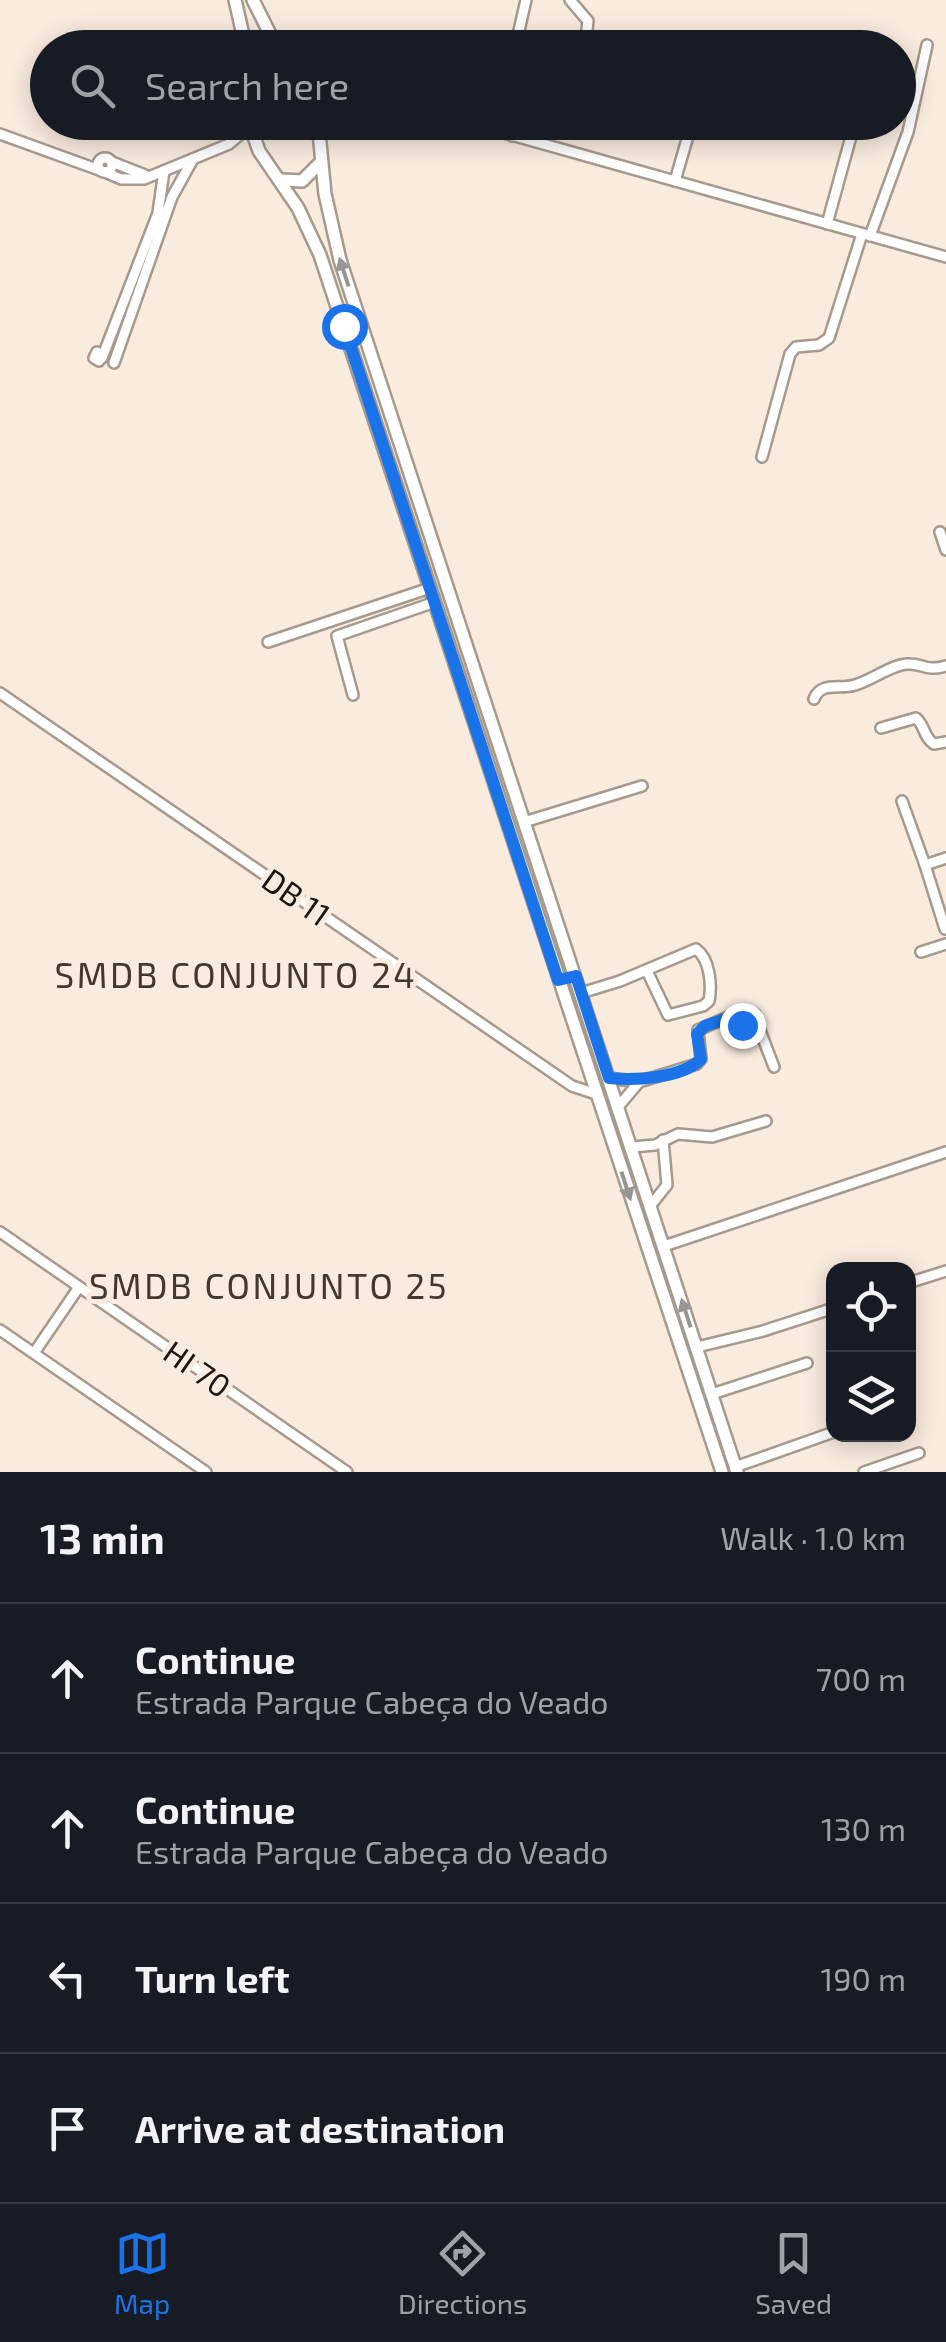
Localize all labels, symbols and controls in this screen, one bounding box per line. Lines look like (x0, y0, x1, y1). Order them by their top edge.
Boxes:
search box (30, 30, 916, 140)
icon: search (65, 58, 120, 113)
text: Search here (145, 62, 349, 108)
one-way arrow (336, 257, 351, 287)
route start (322, 304, 368, 350)
street label: DB 11 (256, 859, 338, 933)
district label: SMDB CONJUNTO 24 (55, 953, 417, 995)
route end (720, 1003, 766, 1049)
one-way arrow (620, 1172, 635, 1202)
map controls (826, 1262, 916, 1442)
button: locate (826, 1262, 916, 1352)
district label: SMDB CONJUNTO 25 (89, 1264, 449, 1306)
one-way arrow (677, 1297, 692, 1327)
street label: HI 70 (157, 1332, 239, 1404)
button: layers (826, 1352, 916, 1442)
text: 13 min (40, 1512, 165, 1562)
text: Walk · 1.0 km (720, 1518, 906, 1556)
text: Continue (135, 1636, 295, 1682)
icon: ahead (40, 1651, 95, 1706)
text: 700 m (816, 1659, 906, 1697)
text: Estrada Parque Cabeça do Veado (135, 1682, 608, 1720)
text: Continue (135, 1786, 295, 1832)
icon: ahead (40, 1801, 95, 1856)
text: 130 m (821, 1809, 906, 1847)
text: Estrada Parque Cabeça do Veado (135, 1832, 608, 1870)
icon: left (40, 1951, 95, 2006)
text: Turn left (135, 1955, 290, 2001)
text: 190 m (820, 1959, 906, 1997)
icon: arrive (40, 2101, 95, 2156)
text: Arrive at destination (135, 2105, 505, 2151)
tab: Map (114, 2226, 170, 2320)
tab: Directions (398, 2226, 527, 2320)
tab: Saved (755, 2226, 832, 2320)

